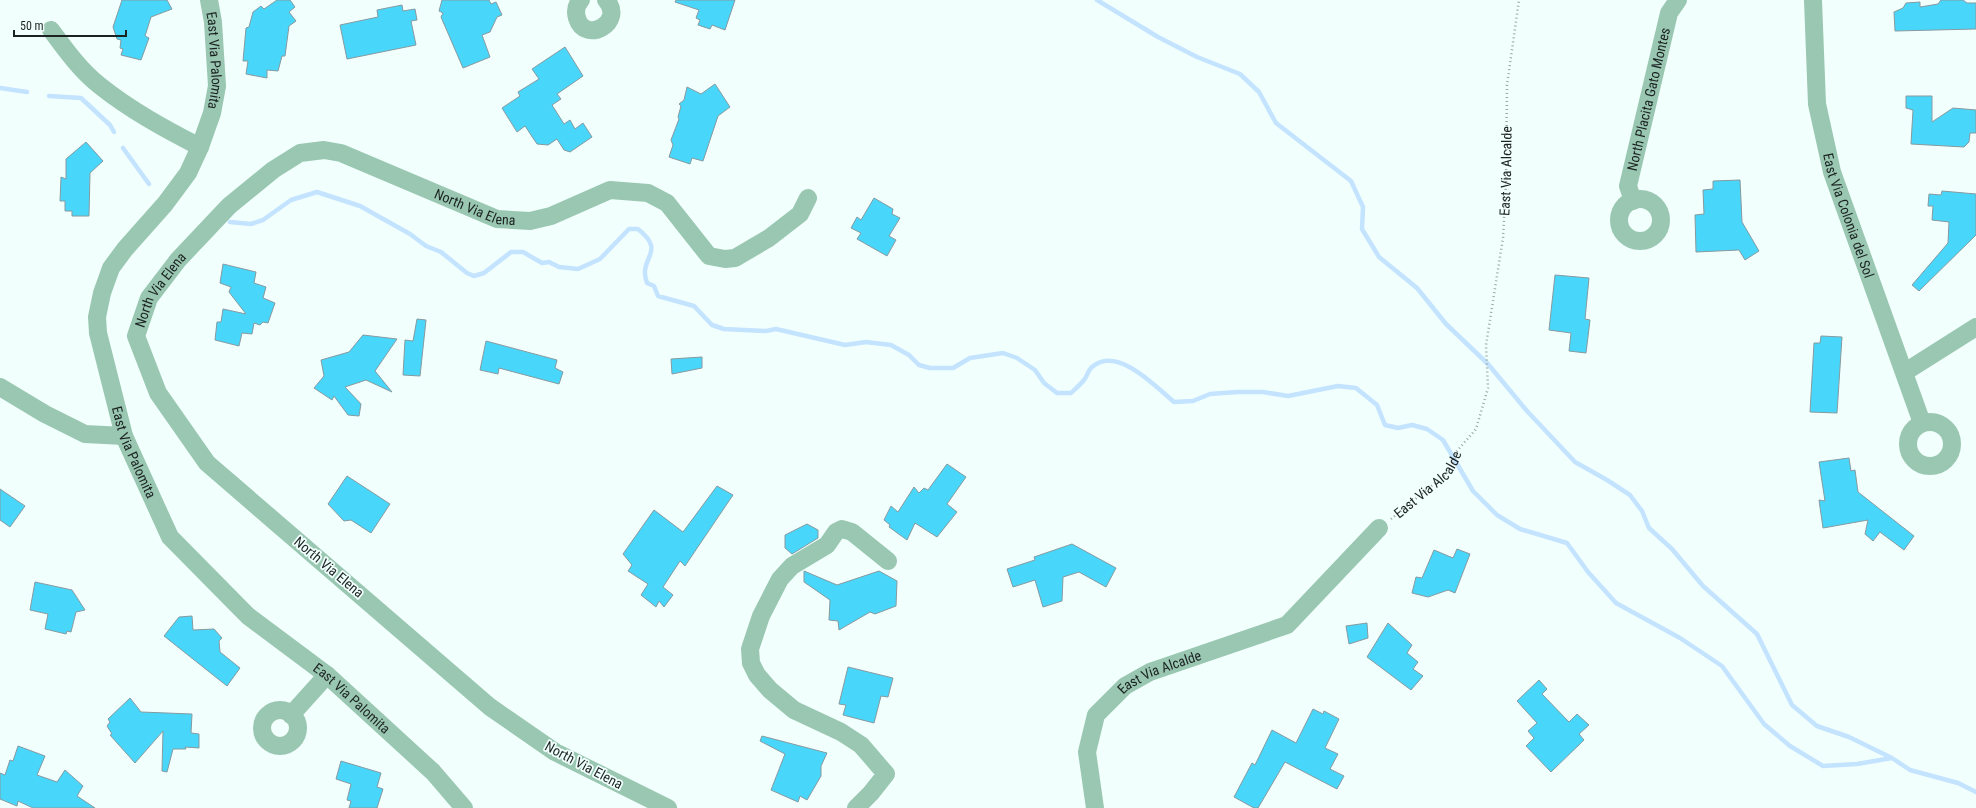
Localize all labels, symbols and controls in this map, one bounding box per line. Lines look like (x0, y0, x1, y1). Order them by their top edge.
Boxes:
street label: East Via Palomita (203, 10, 225, 110)
scale bar (14, 12, 126, 38)
text: 50 m (20, 19, 44, 33)
street label: North Placita Gato Montes (1624, 26, 1673, 172)
street label: East Via Alcalde (1496, 126, 1515, 216)
street label: East Via Colonia del Sol (1820, 151, 1877, 280)
street label: North Via Elena (432, 185, 516, 228)
street label: North Via Elena (132, 249, 189, 329)
street label: East Via Palomita (109, 405, 159, 501)
street label: East Via Alcalde (1391, 449, 1464, 521)
street label: North Via Elena (291, 533, 367, 601)
street label: East Via Alcalde (1114, 647, 1204, 697)
street label: East Via Palomita (310, 660, 394, 737)
street label: North Via Elena (542, 738, 626, 792)

